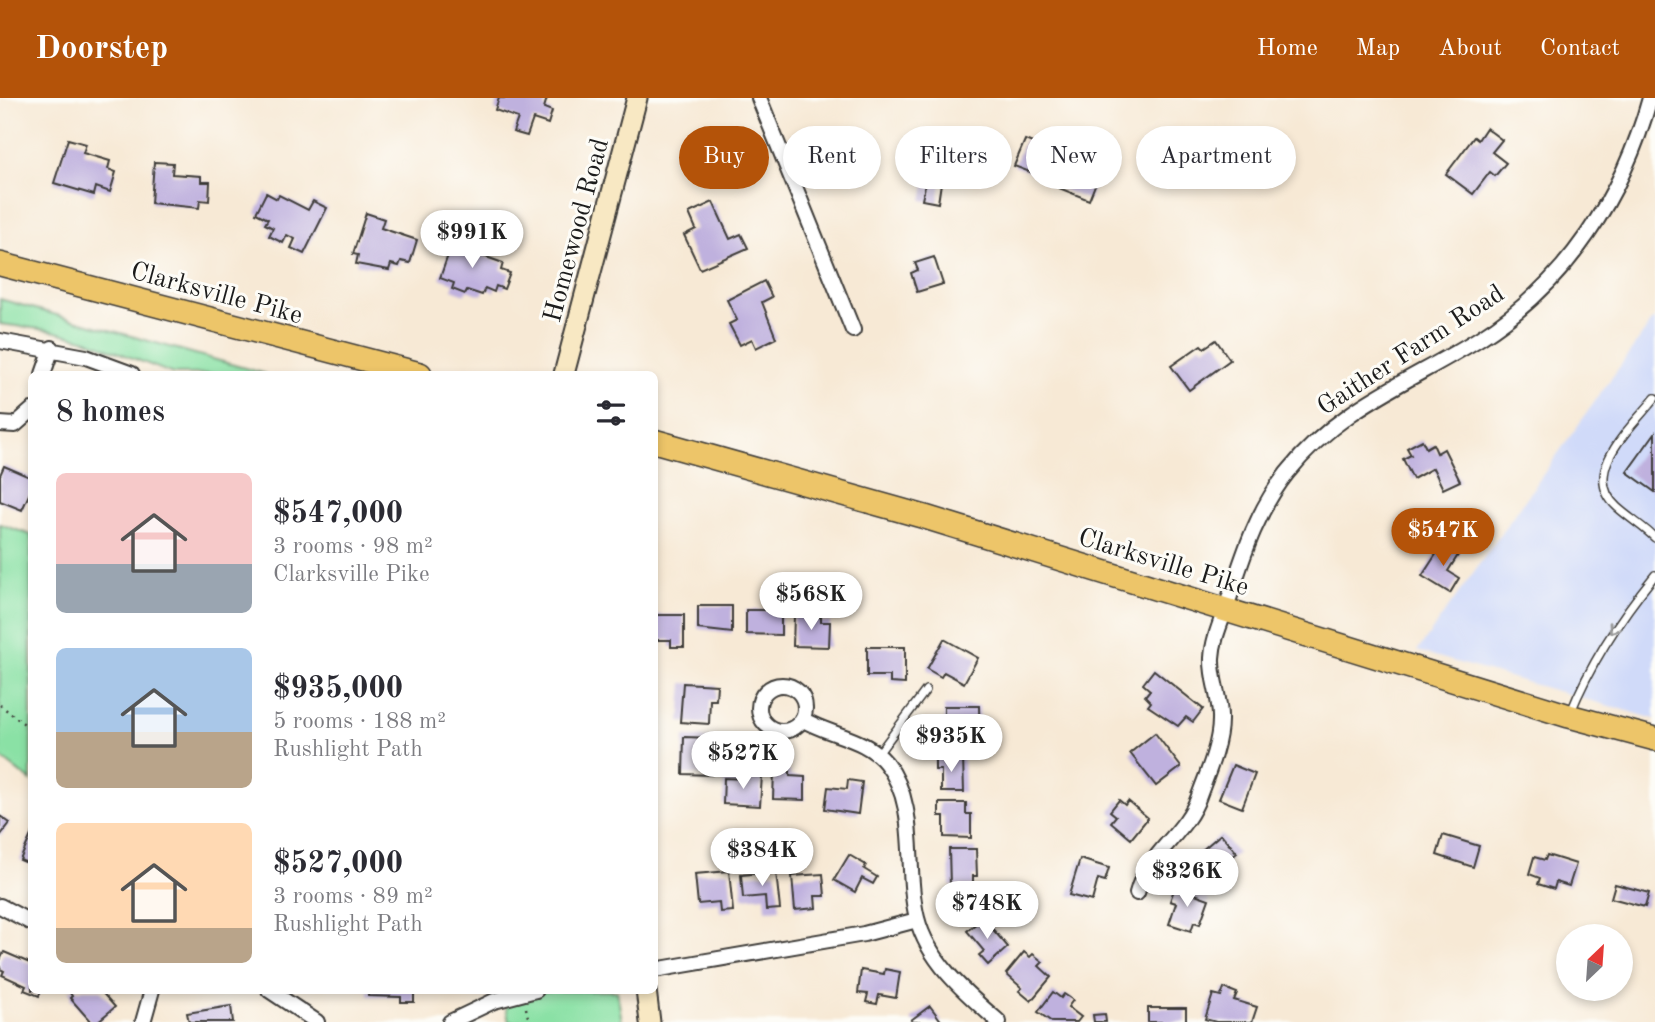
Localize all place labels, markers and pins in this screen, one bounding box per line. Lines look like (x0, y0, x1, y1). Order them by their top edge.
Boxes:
pin: $991K (423, 211, 521, 270)
pin: $547K (1394, 508, 1492, 568)
pin: $568K (762, 573, 860, 632)
pin: $935K (902, 714, 1000, 774)
pin: $527K (694, 732, 792, 791)
pin: $384K (713, 828, 811, 888)
pin: $326K (1138, 850, 1236, 909)
pin: $748K (938, 882, 1036, 941)

